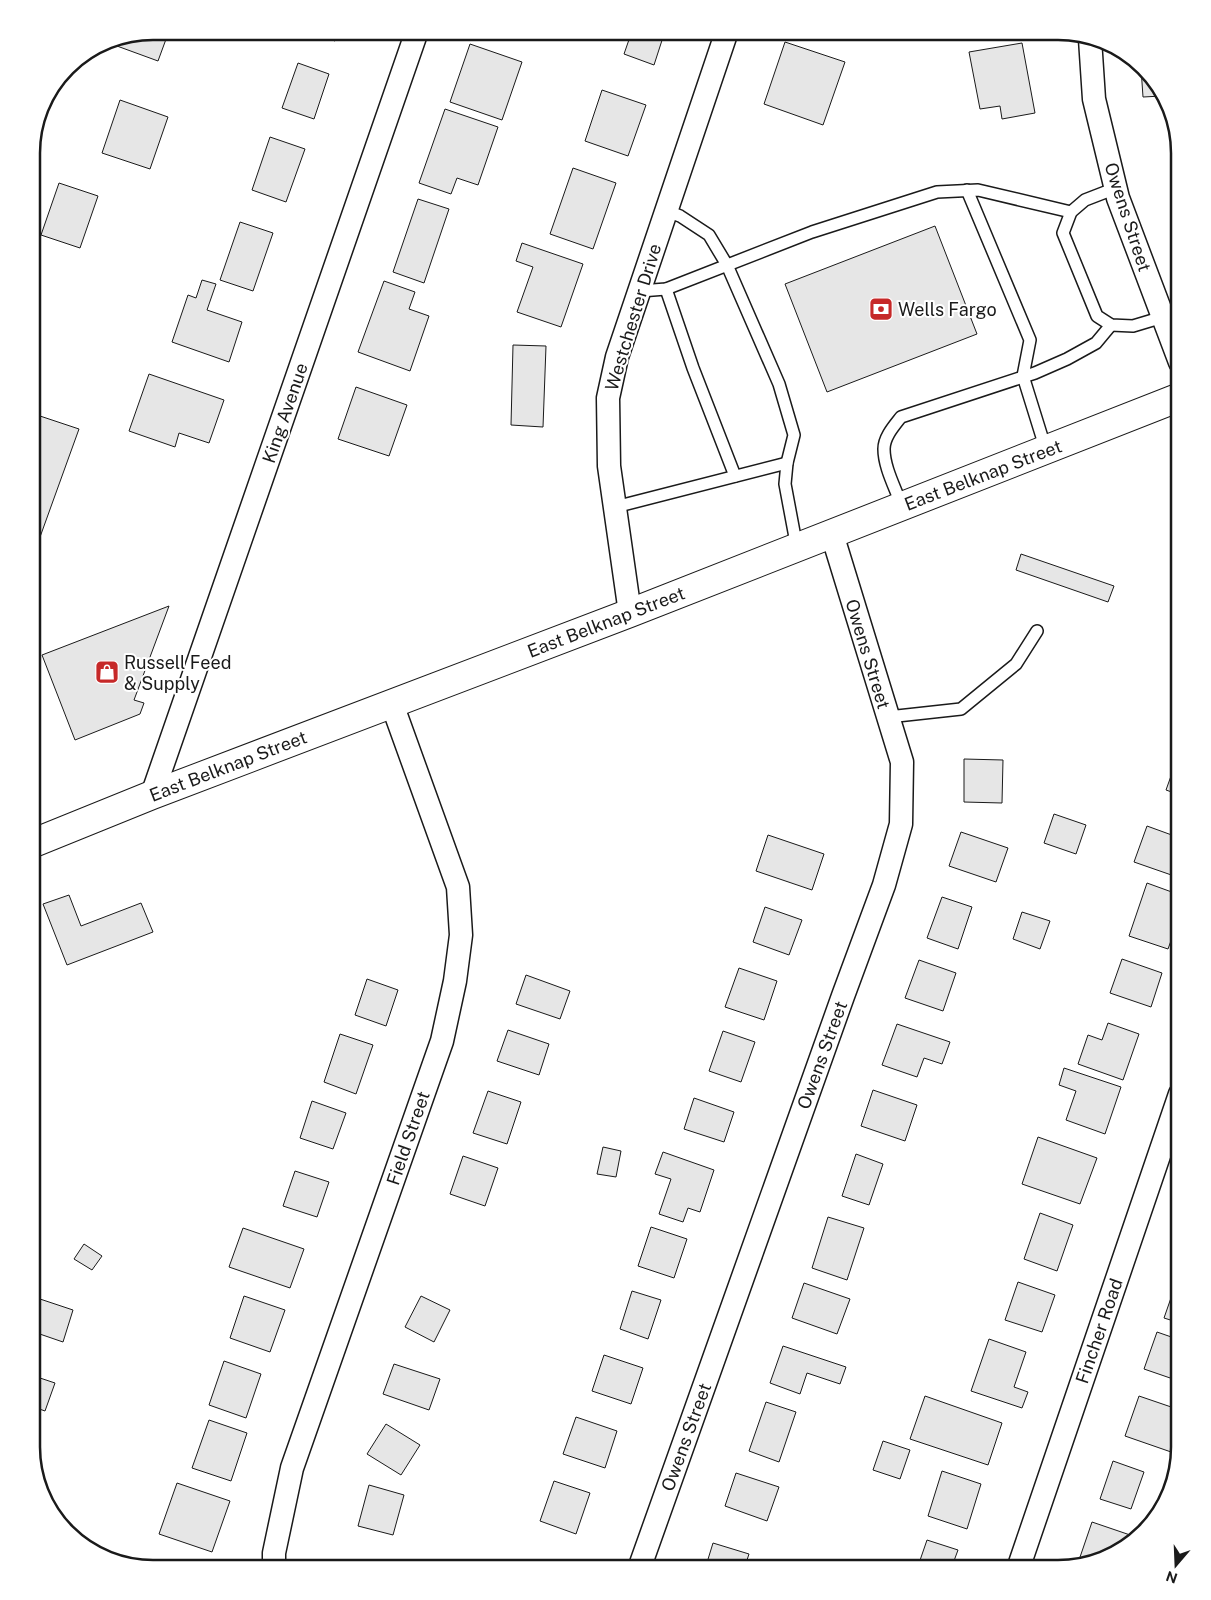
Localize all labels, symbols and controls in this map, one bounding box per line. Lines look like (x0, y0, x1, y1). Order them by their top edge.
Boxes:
street label: Owens Street (1100, 160, 1156, 274)
street label: Westchester Drive (601, 241, 665, 393)
bank icon: Wells Fargo (868, 296, 894, 322)
place label: Wells Fargo (898, 299, 997, 320)
street label: King Avenue (258, 360, 312, 466)
street label: East Belknap Street (901, 435, 1065, 515)
street label: East Belknap Street (524, 582, 688, 662)
street label: Owens Street (841, 597, 895, 711)
place label: Russell Feed & Supply (124, 652, 231, 694)
shop icon: Russell Feed & Supply (94, 659, 120, 685)
street label: East Belknap Street (146, 726, 310, 806)
street label: Owens Street (793, 998, 851, 1112)
street label: Field Street (382, 1088, 434, 1188)
street label: Fincher Road (1071, 1276, 1127, 1386)
street label: Owens Street (657, 1380, 715, 1494)
north arrow (1151, 1540, 1201, 1590)
text: N (1164, 1568, 1180, 1587)

